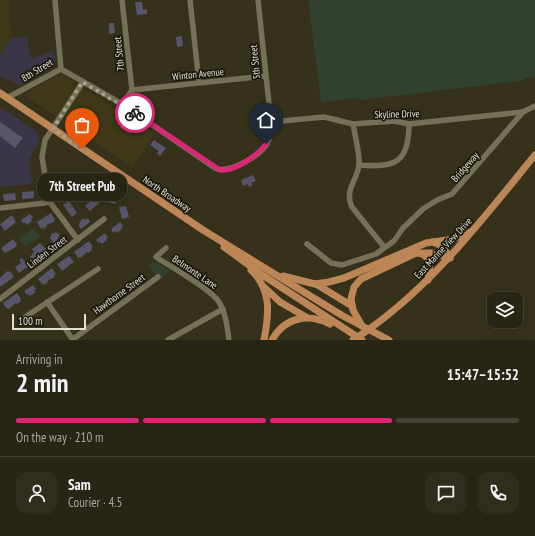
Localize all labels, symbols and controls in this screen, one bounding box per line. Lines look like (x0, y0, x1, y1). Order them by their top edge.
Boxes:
street label: 7th Street (111, 36, 127, 72)
street label: 5th Street (247, 44, 263, 80)
street label: 8th Street (19, 55, 55, 84)
street label: Winton Avenue (172, 65, 224, 83)
courier (115, 93, 155, 133)
icon: bike (124, 102, 146, 124)
pin (249, 103, 283, 144)
street label: Skyline Drive (374, 107, 420, 121)
pin (65, 108, 99, 149)
icon: home (255, 109, 277, 131)
icon: bag (71, 114, 93, 136)
street label: Bridgeway (448, 149, 482, 185)
callout: 7th Street Pub (37, 173, 127, 201)
street label: North Broadway (140, 173, 194, 215)
text: 7th Street Pub (49, 178, 115, 195)
street label: East Marine View Drive (411, 215, 475, 281)
street label: Linden Street (25, 233, 70, 271)
street label: Belmonte Lane (170, 252, 220, 292)
street label: Hawthorne Street (91, 271, 148, 317)
map controls (487, 292, 523, 328)
button: layers (487, 292, 523, 328)
scale bar (12, 312, 86, 331)
text: 100 m (18, 314, 42, 328)
text: Arriving in (16, 351, 63, 368)
text: 15:47–15:52 (447, 365, 519, 384)
text: 2 min (16, 366, 69, 399)
text: On the way · 210 m (16, 429, 103, 446)
button: person (16, 472, 58, 514)
button: chat (425, 472, 467, 514)
button: phone (477, 472, 519, 514)
text: Sam (68, 475, 91, 494)
text: Courier · 4.5 (68, 494, 122, 511)

